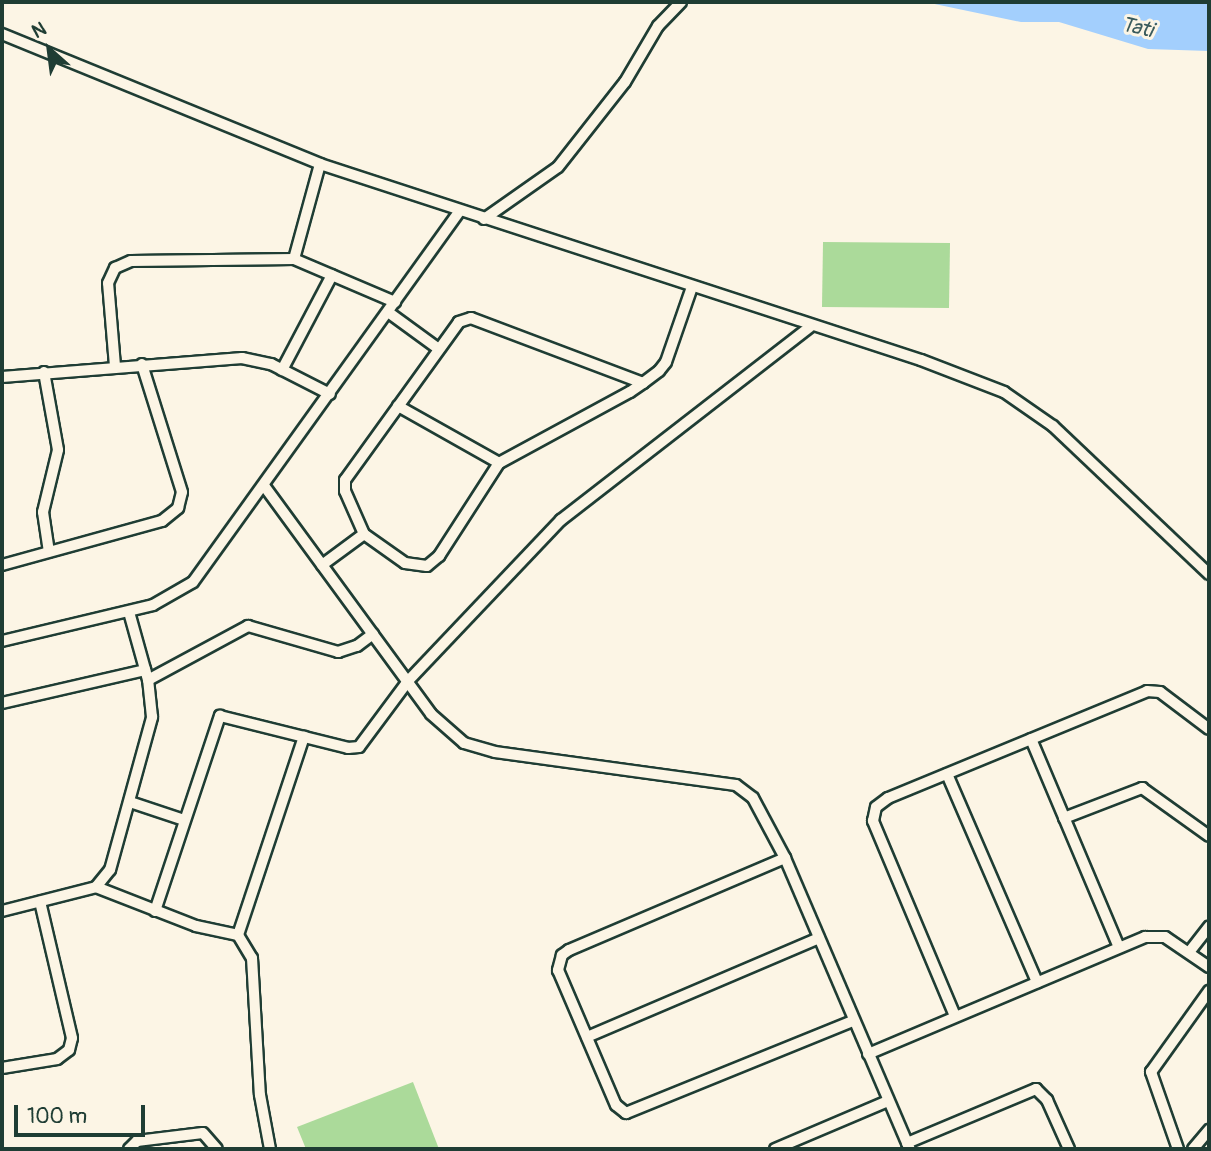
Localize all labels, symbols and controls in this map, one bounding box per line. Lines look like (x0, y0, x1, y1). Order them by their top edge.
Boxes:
water label: Tati (1119, 12, 1155, 44)
north arrow (14, 14, 84, 84)
text: N (28, 17, 50, 44)
scale bar (18, 1092, 149, 1136)
text: 100 m (27, 1103, 87, 1130)

